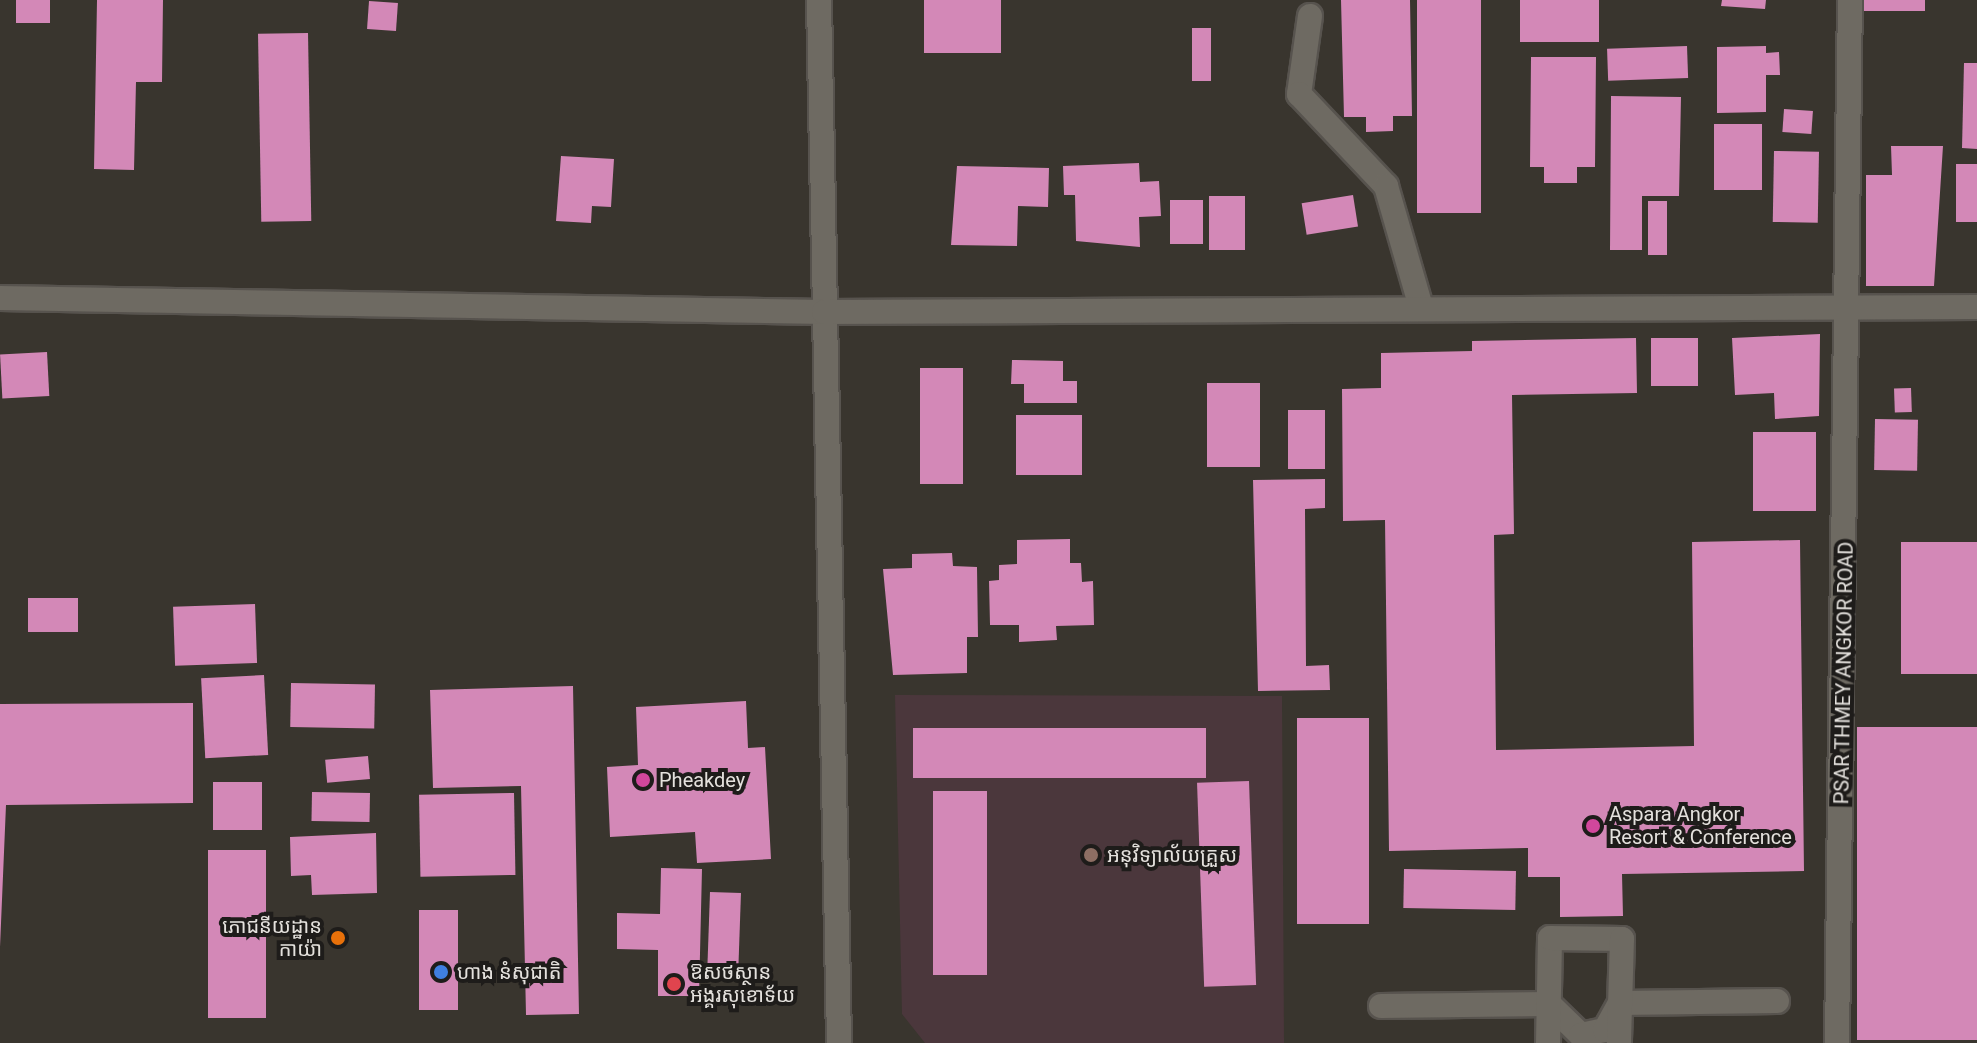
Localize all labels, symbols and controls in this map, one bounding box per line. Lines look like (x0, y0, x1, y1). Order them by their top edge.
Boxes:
street label: PSAR THMEY ANGKOR ROAD (1830, 541, 1858, 805)
place label: Pheakdey (659, 768, 745, 792)
marker: Pheakdey (634, 771, 652, 789)
place label: Aspara Angkor Resort & Conference (1609, 802, 1792, 849)
marker: Aspara Angkor Resort & Conference (1584, 817, 1602, 835)
place label: អនុវិទ្យាល័យគ្រួស (1107, 843, 1237, 867)
marker: អនុវិទ្យាល័យគ្រួស (1082, 846, 1100, 864)
place label: ភោជនីយដ្ឋាន កាយ៉ា (222, 914, 322, 961)
marker: ភោជនីយដ្ឋាន កាយ៉ា (329, 929, 347, 947)
place label: ហាង នំសុជាតិ (457, 960, 561, 984)
place label: ឱសថស្ថាន អង្គរសុខោទ័យ (690, 960, 795, 1007)
marker: ហាង នំសុជាតិ (432, 963, 450, 981)
marker: ឱសថស្ថាន អង្គរសុខោទ័យ (665, 975, 683, 993)

